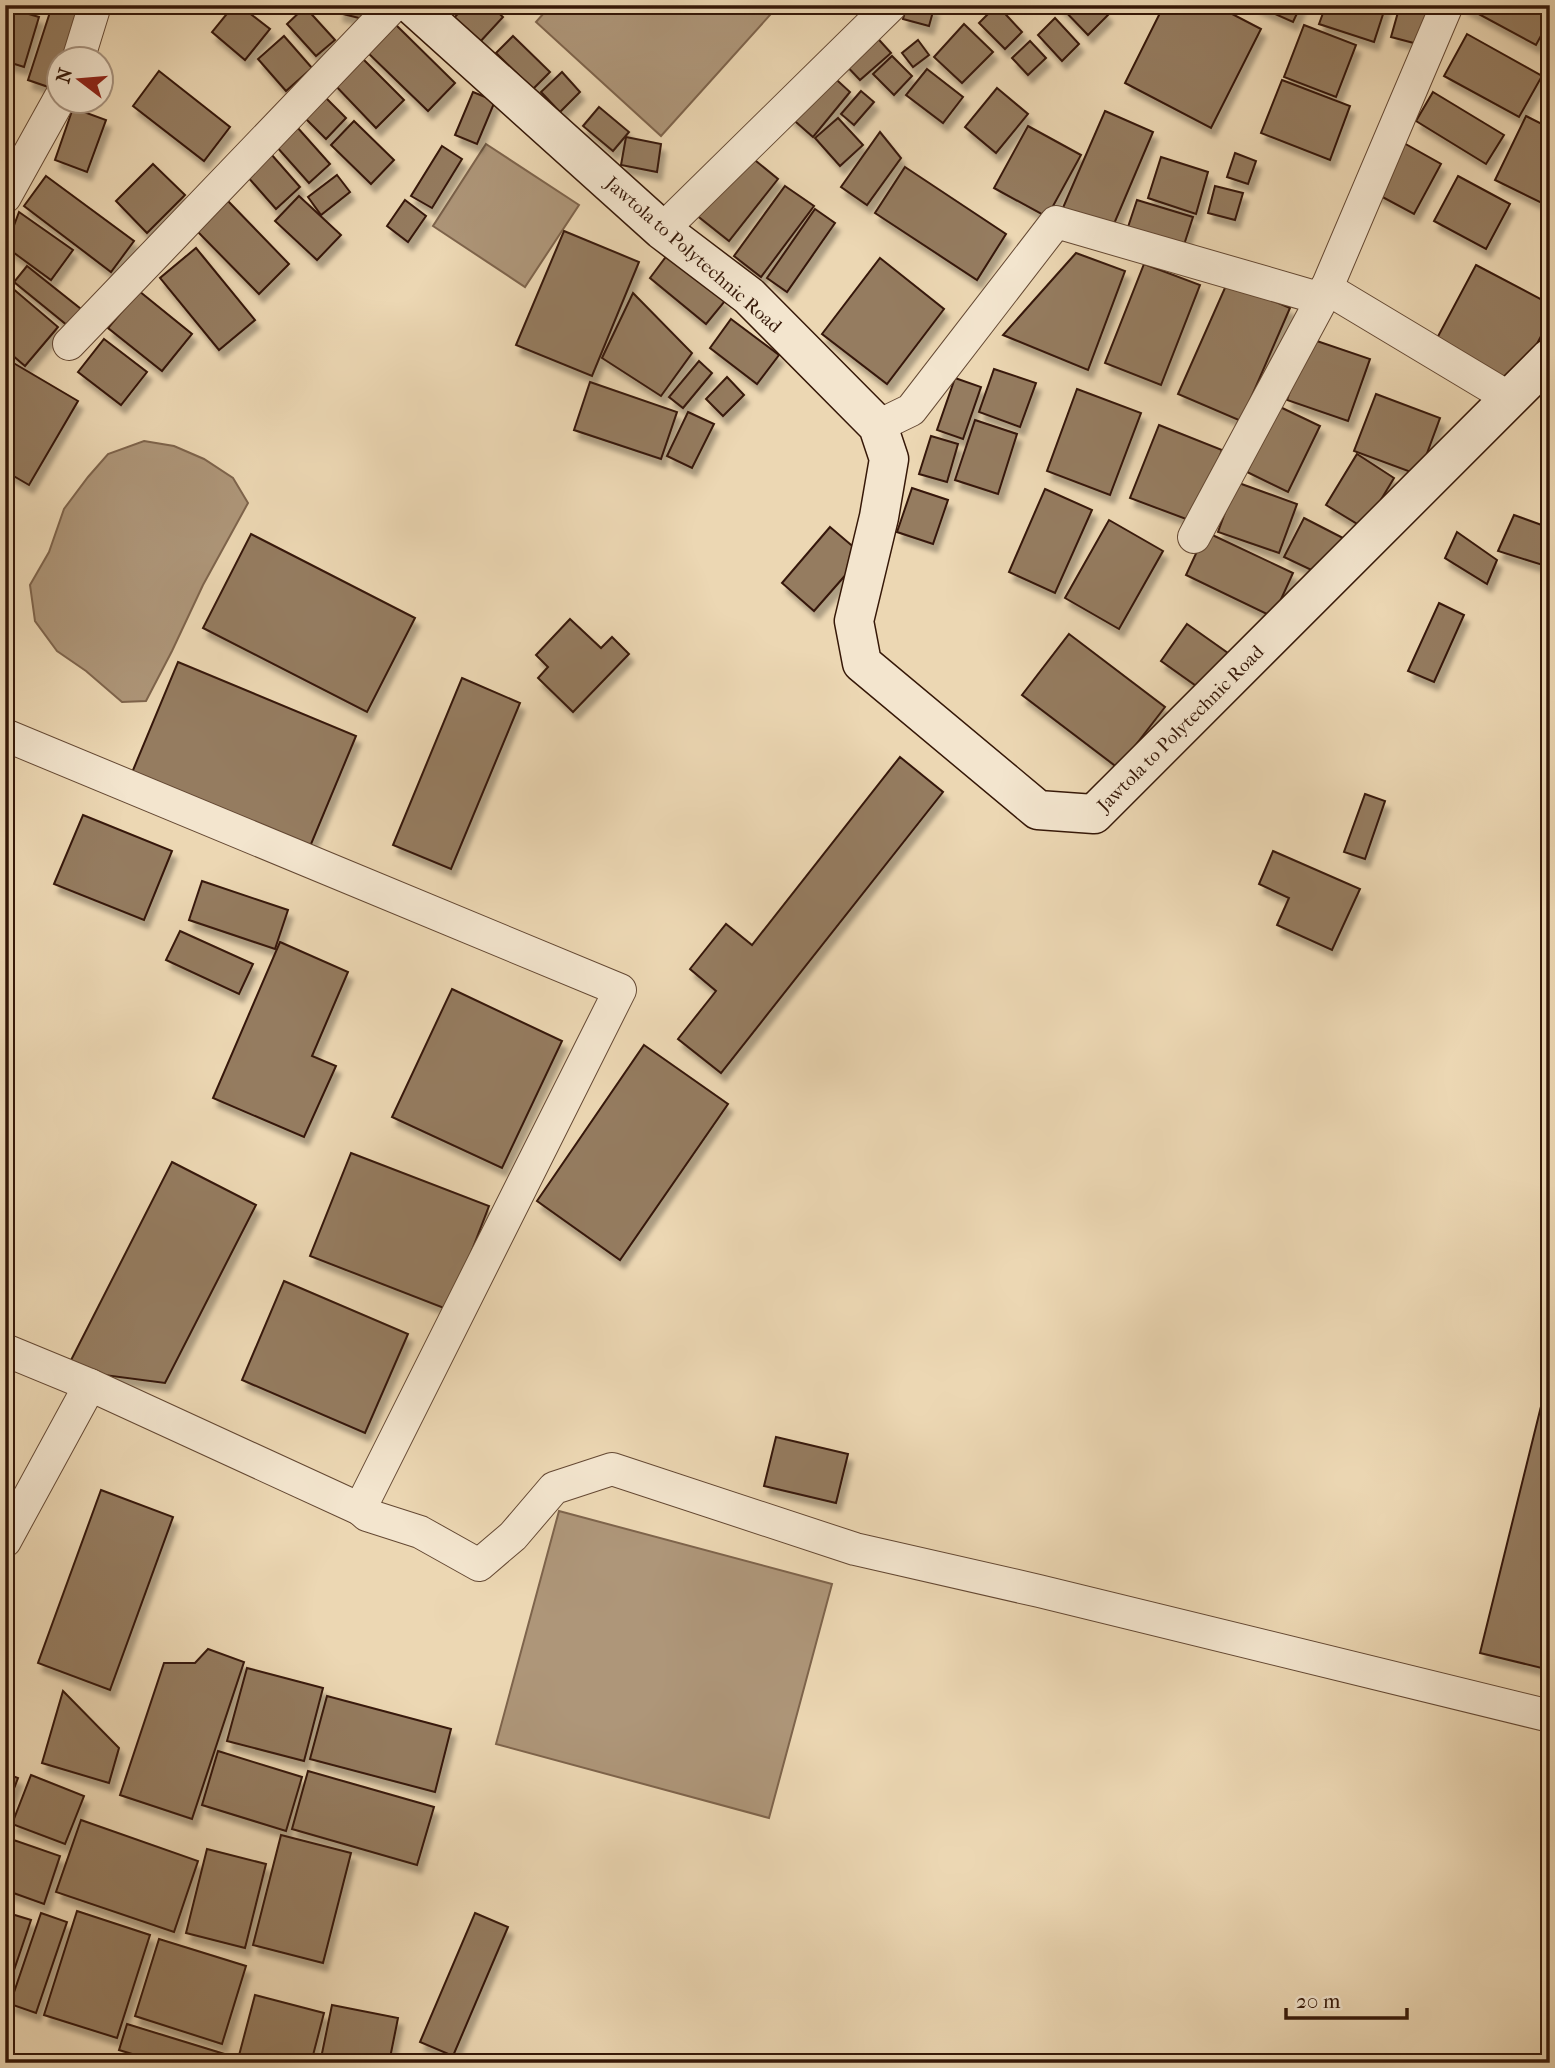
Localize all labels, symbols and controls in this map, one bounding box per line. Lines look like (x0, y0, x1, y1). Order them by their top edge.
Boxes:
north arrow (46, 46, 116, 116)
text: N (52, 65, 77, 86)
street label: Jawtola to Polytechnic Road (599, 171, 786, 338)
street label: Jawtola to Polytechnic Road (1092, 641, 1269, 818)
scale bar (1286, 1977, 1406, 2021)
text: 20 m (1296, 1989, 1341, 2013)

